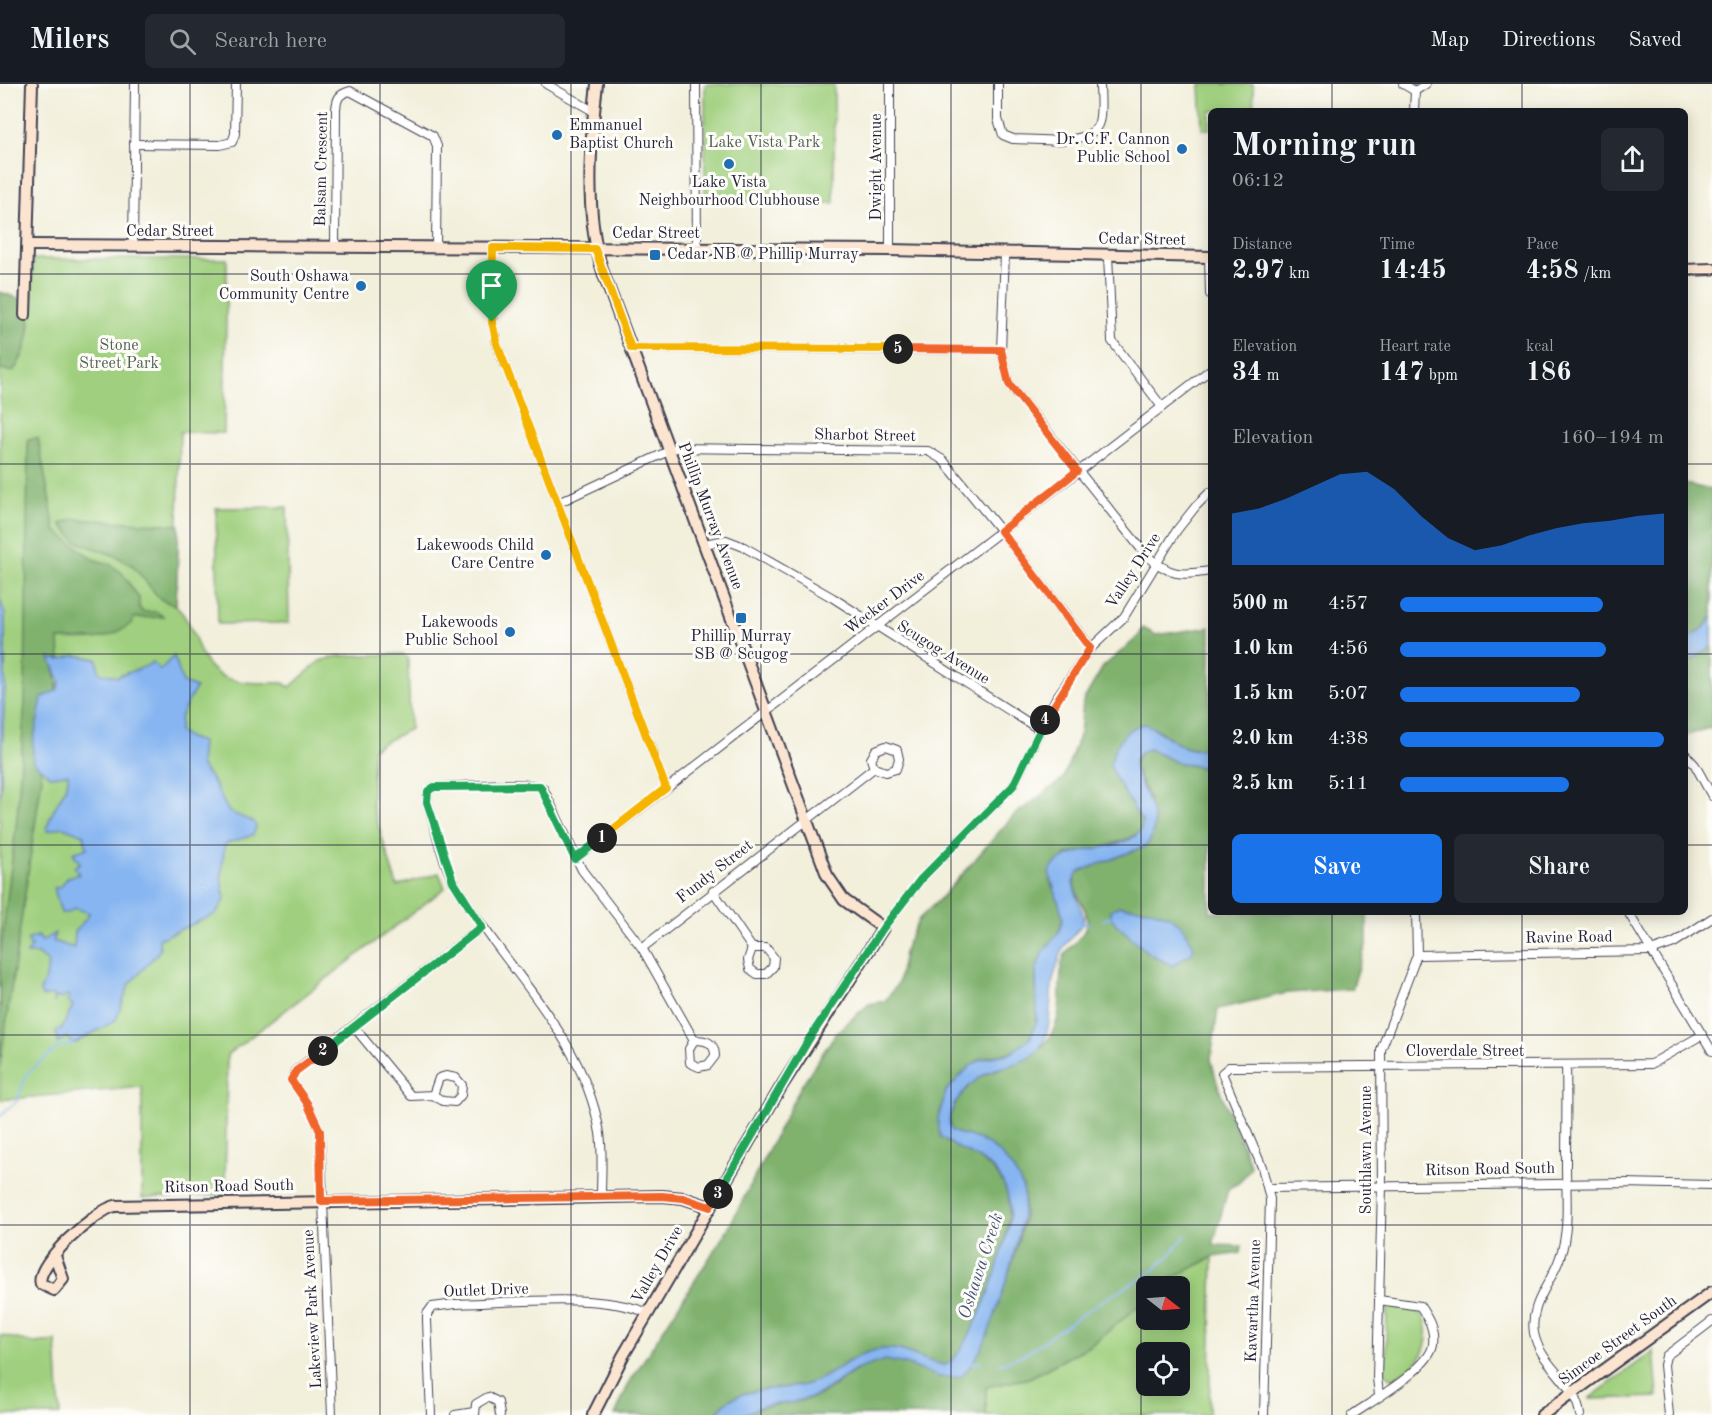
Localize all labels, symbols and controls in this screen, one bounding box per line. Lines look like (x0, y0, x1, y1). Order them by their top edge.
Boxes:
search box (145, 14, 565, 68)
icon: search (166, 25, 199, 58)
text: Milers (30, 27, 109, 55)
text: Search here (214, 30, 327, 52)
text: Map (1430, 30, 1469, 51)
text: Directions (1502, 30, 1596, 51)
text: Saved (1629, 30, 1682, 51)
street label: Balsam Crescent (313, 111, 331, 227)
street label: Dwight Avenue (869, 113, 885, 221)
place label: Emmanuel Baptist Church (569, 118, 674, 152)
marker: Emmanuel Baptist Church (550, 128, 564, 142)
button: share (1601, 128, 1664, 191)
text: Morning run (1232, 130, 1417, 163)
place label: Dr. C.F. Cannon Public School (1056, 132, 1170, 166)
park label: Lake Vista Park (708, 135, 820, 151)
marker: Dr. C.F. Cannon Public School (1175, 142, 1189, 156)
marker: Lake Vista Neighbourhood Clubhouse (722, 157, 736, 171)
text: 06:12 (1232, 171, 1284, 191)
place label: Lake Vista Neighbourhood Clubhouse (638, 175, 820, 209)
street label: Cedar Street (126, 224, 214, 240)
street label: Cedar Street (612, 226, 700, 242)
street label: Cedar Street (1098, 231, 1186, 249)
text: Distance (1232, 237, 1292, 253)
text: Time (1379, 237, 1415, 253)
text: Pace (1526, 237, 1558, 253)
place label: Cedar NB @ Phillip Murray (667, 247, 859, 263)
marker: Cedar NB @ Phillip Murray (648, 248, 662, 262)
text: 2.97 (1232, 258, 1285, 284)
text: 14:45 (1379, 258, 1447, 284)
text: 4:58 (1526, 258, 1579, 284)
pin (466, 260, 517, 322)
text: km (1285, 266, 1310, 282)
text: /km (1579, 266, 1611, 282)
place label: South Oshawa Community Centre (219, 269, 349, 303)
icon: arrive (475, 269, 508, 302)
marker: South Oshawa Community Centre (354, 279, 368, 293)
pin: 5 (883, 334, 913, 364)
park label: Stone Street Park (79, 338, 159, 372)
text: Elevation (1232, 339, 1297, 355)
text: Heart rate (1379, 339, 1451, 355)
text: kcal (1526, 339, 1554, 355)
text: 5 (893, 341, 903, 357)
text: 34 (1232, 360, 1262, 386)
text: 147 (1379, 360, 1424, 386)
text: 186 (1526, 360, 1571, 386)
text: m (1262, 368, 1279, 384)
text: bpm (1424, 368, 1458, 384)
street label: Sharbot Street (814, 427, 916, 445)
text: Elevation (1232, 428, 1313, 448)
text: 160–194 m (1561, 428, 1664, 448)
street label: Phillip Murray Avenue (675, 440, 745, 592)
street label: Valley Drive (1104, 530, 1164, 612)
place label: Lakewoods Child Care Centre (416, 538, 534, 572)
marker: Lakewoods Child Care Centre (539, 548, 553, 562)
street label: Wecker Drive (842, 568, 928, 638)
text: 500 m (1232, 594, 1288, 614)
text: 4:57 (1328, 594, 1368, 614)
marker: Phillip Murray SB @ Scugog (734, 611, 748, 625)
place label: Lakewoods Public School (404, 615, 498, 649)
street label: Scugog Avenue (894, 618, 992, 688)
marker: Lakewoods Public School (503, 625, 517, 639)
place label: Phillip Murray SB @ Scugog (691, 629, 792, 663)
text: 1.0 km (1232, 639, 1294, 659)
text: 4:56 (1328, 639, 1368, 659)
text: 1.5 km (1232, 684, 1294, 704)
text: 5:07 (1328, 684, 1368, 704)
pin: 4 (1030, 705, 1060, 735)
text: 4 (1040, 712, 1050, 728)
text: 2.0 km (1232, 729, 1294, 749)
text: 4:38 (1328, 729, 1368, 749)
text: 2.5 km (1232, 774, 1294, 794)
text: 5:11 (1328, 774, 1368, 794)
pin: 1 (587, 823, 617, 853)
text: 1 (597, 830, 607, 846)
button: Save (1232, 834, 1442, 903)
button: Share (1454, 834, 1664, 903)
street label: Fundy Street (674, 837, 756, 907)
street label: Ravine Road (1525, 929, 1613, 947)
pin: 2 (308, 1036, 338, 1066)
text: 2 (318, 1043, 328, 1059)
street label: Cloverdale Street (1406, 1044, 1525, 1060)
street label: Southlawn Avenue (1359, 1086, 1375, 1214)
street label: Ritson Road South (1425, 1161, 1556, 1179)
street label: Ritson Road South (164, 1178, 295, 1196)
pin: 3 (703, 1179, 733, 1209)
text: 3 (713, 1186, 723, 1202)
water label: Oshawa Creek (955, 1211, 1007, 1321)
street label: Valley Drive (629, 1224, 687, 1306)
street label: Lakeview Park Avenue (301, 1229, 325, 1389)
street label: Kawartha Avenue (1244, 1239, 1264, 1363)
north arrow (1136, 1276, 1190, 1330)
map controls (1136, 1276, 1190, 1396)
street label: Outlet Drive (443, 1282, 529, 1300)
street label: Simcoe Street South (1556, 1293, 1680, 1389)
button: locate (1136, 1342, 1190, 1396)

